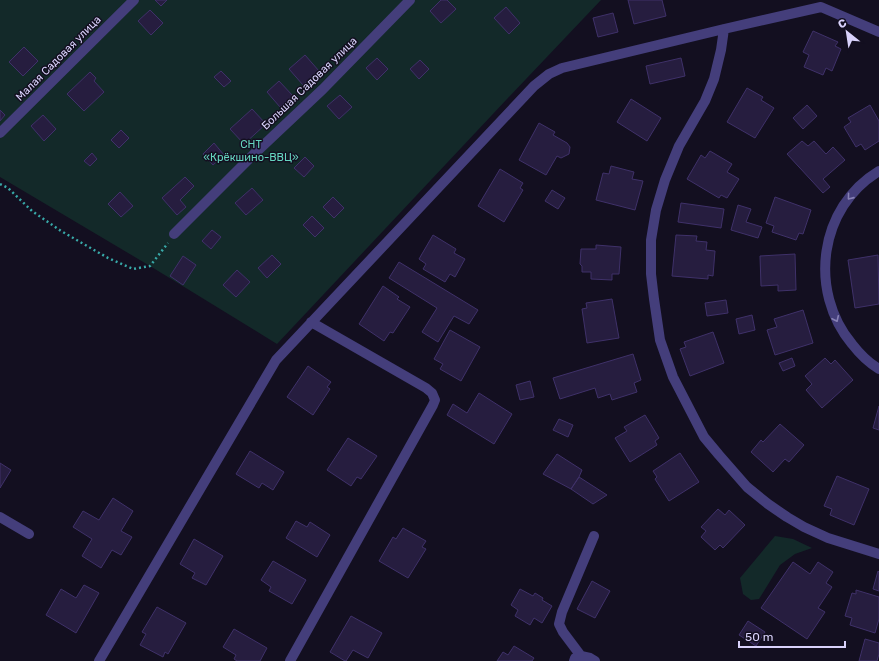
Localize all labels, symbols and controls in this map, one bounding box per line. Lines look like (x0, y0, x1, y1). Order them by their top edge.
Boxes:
north arrow (827, 12, 867, 52)
street label: Малая Садовая улица (13, 13, 104, 104)
text: С (836, 16, 849, 31)
street label: Большая Садовая улица (259, 34, 360, 132)
park label: СНТ «Крёкшино-ВВЦ» (203, 138, 299, 164)
one-way arrow (848, 192, 855, 199)
one-way arrow (831, 315, 839, 322)
scale bar (739, 623, 845, 649)
text: 50 m (745, 630, 773, 644)

